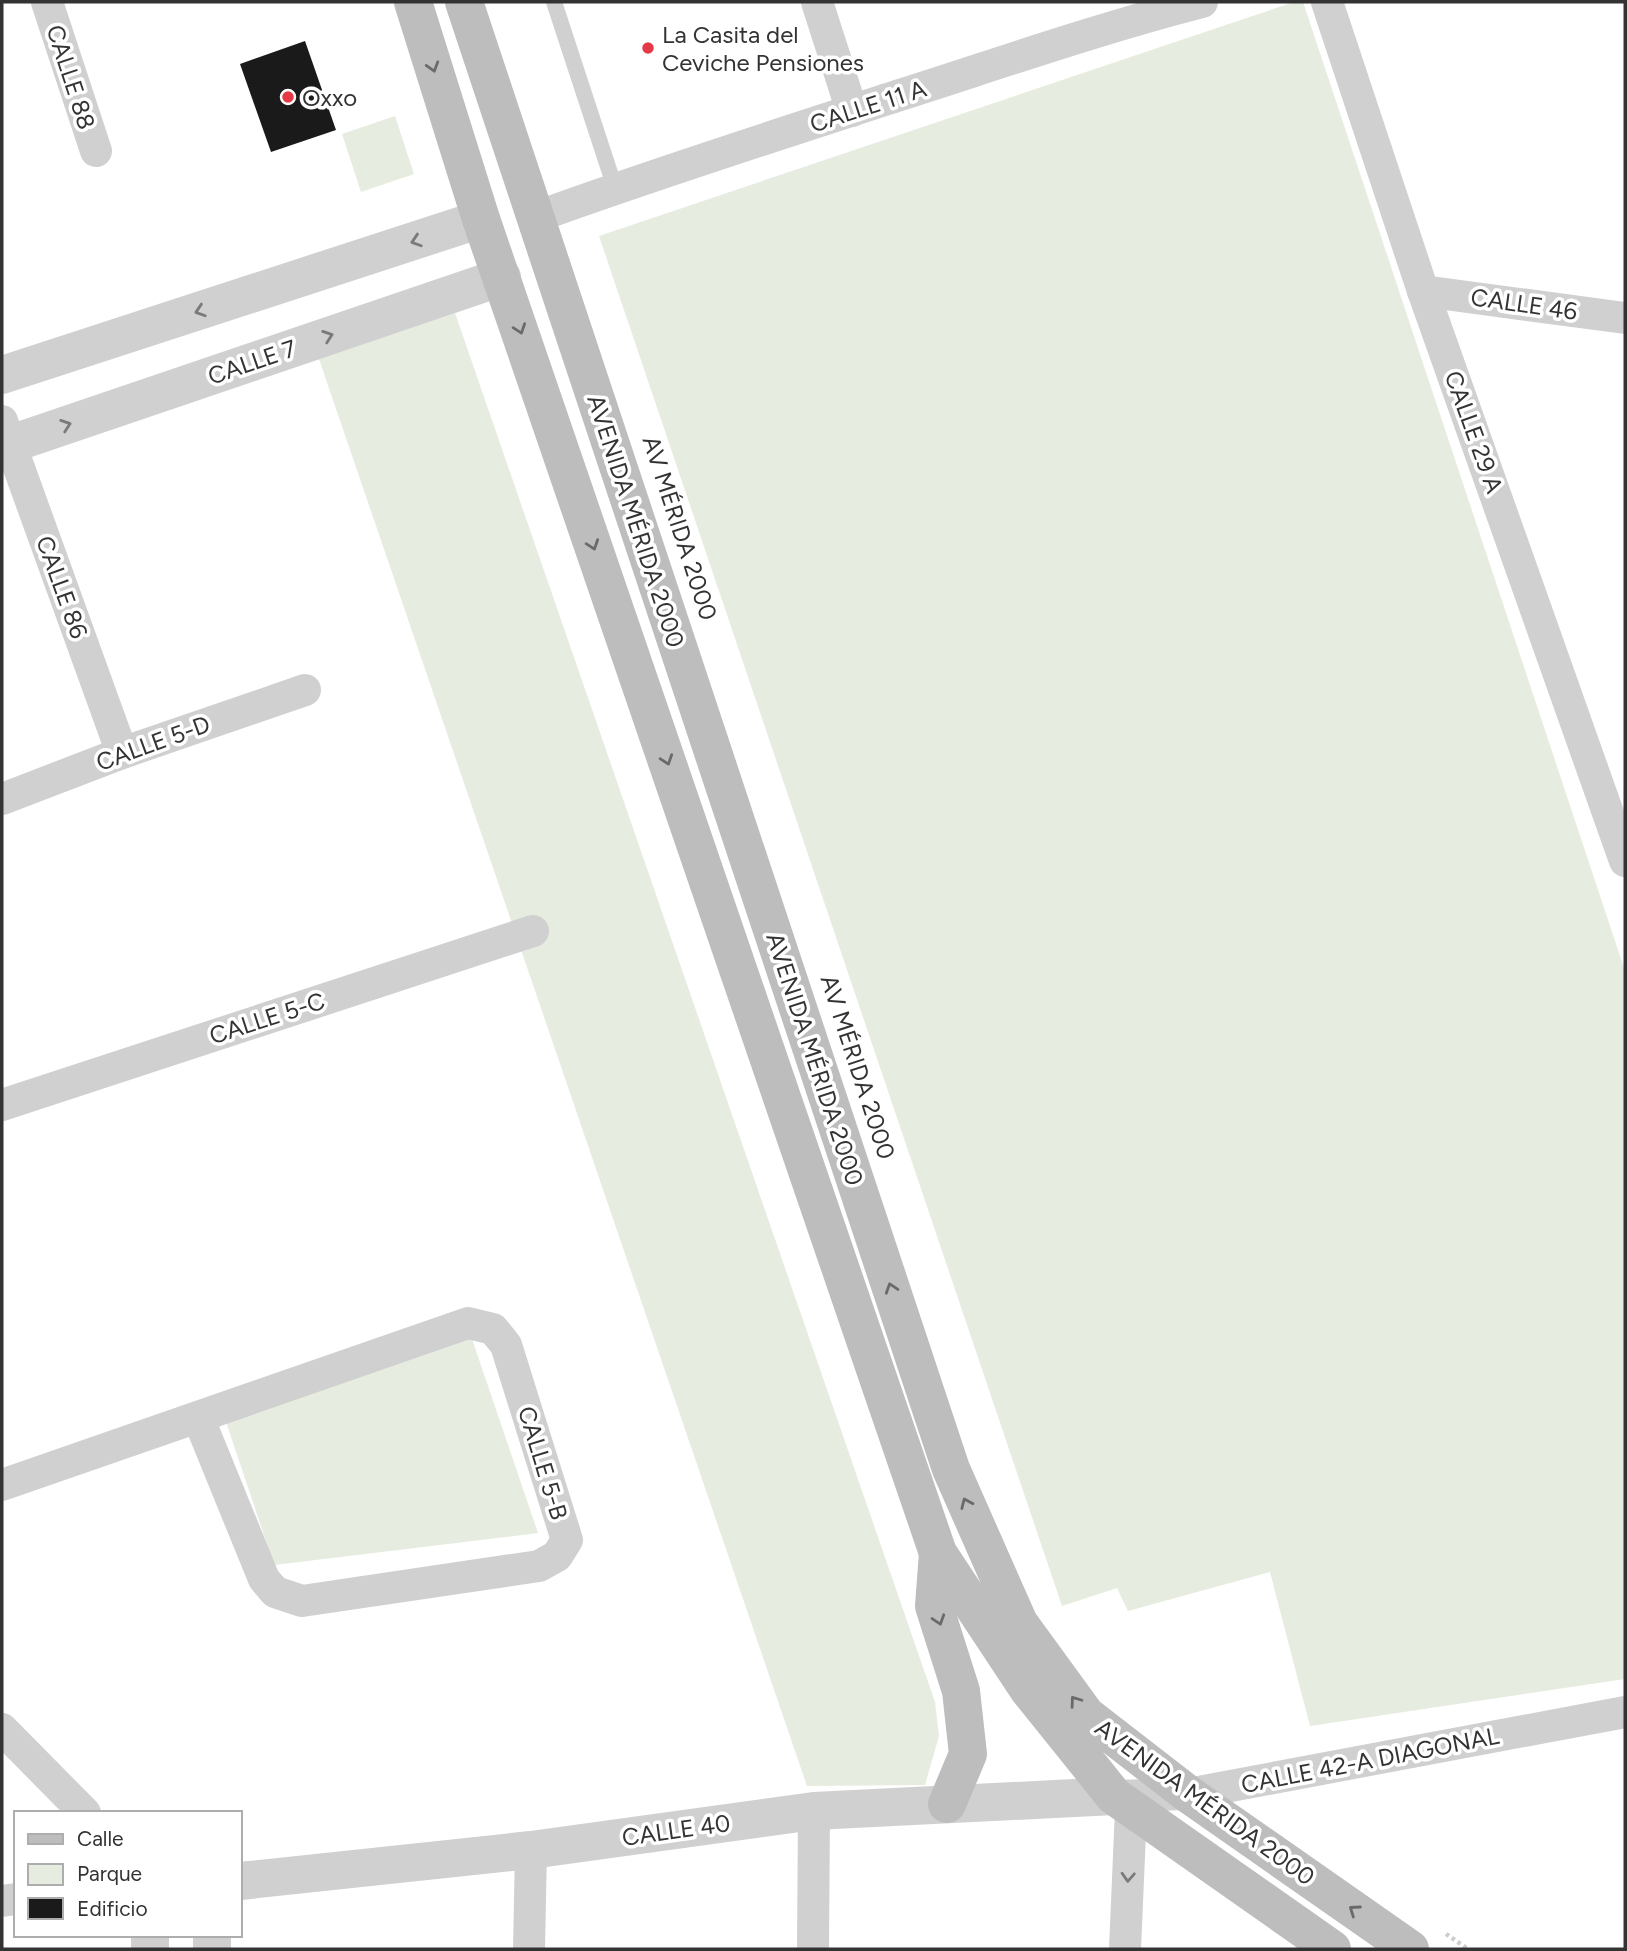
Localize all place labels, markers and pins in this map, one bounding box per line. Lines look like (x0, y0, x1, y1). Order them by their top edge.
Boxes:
place label: La Casita del Ceviche Pensiones (662, 20, 864, 77)
marker: La Casita del Ceviche Pensiones (640, 40, 656, 56)
place label: Oxxo (302, 83, 357, 112)
marker: Oxxo (280, 89, 296, 105)

